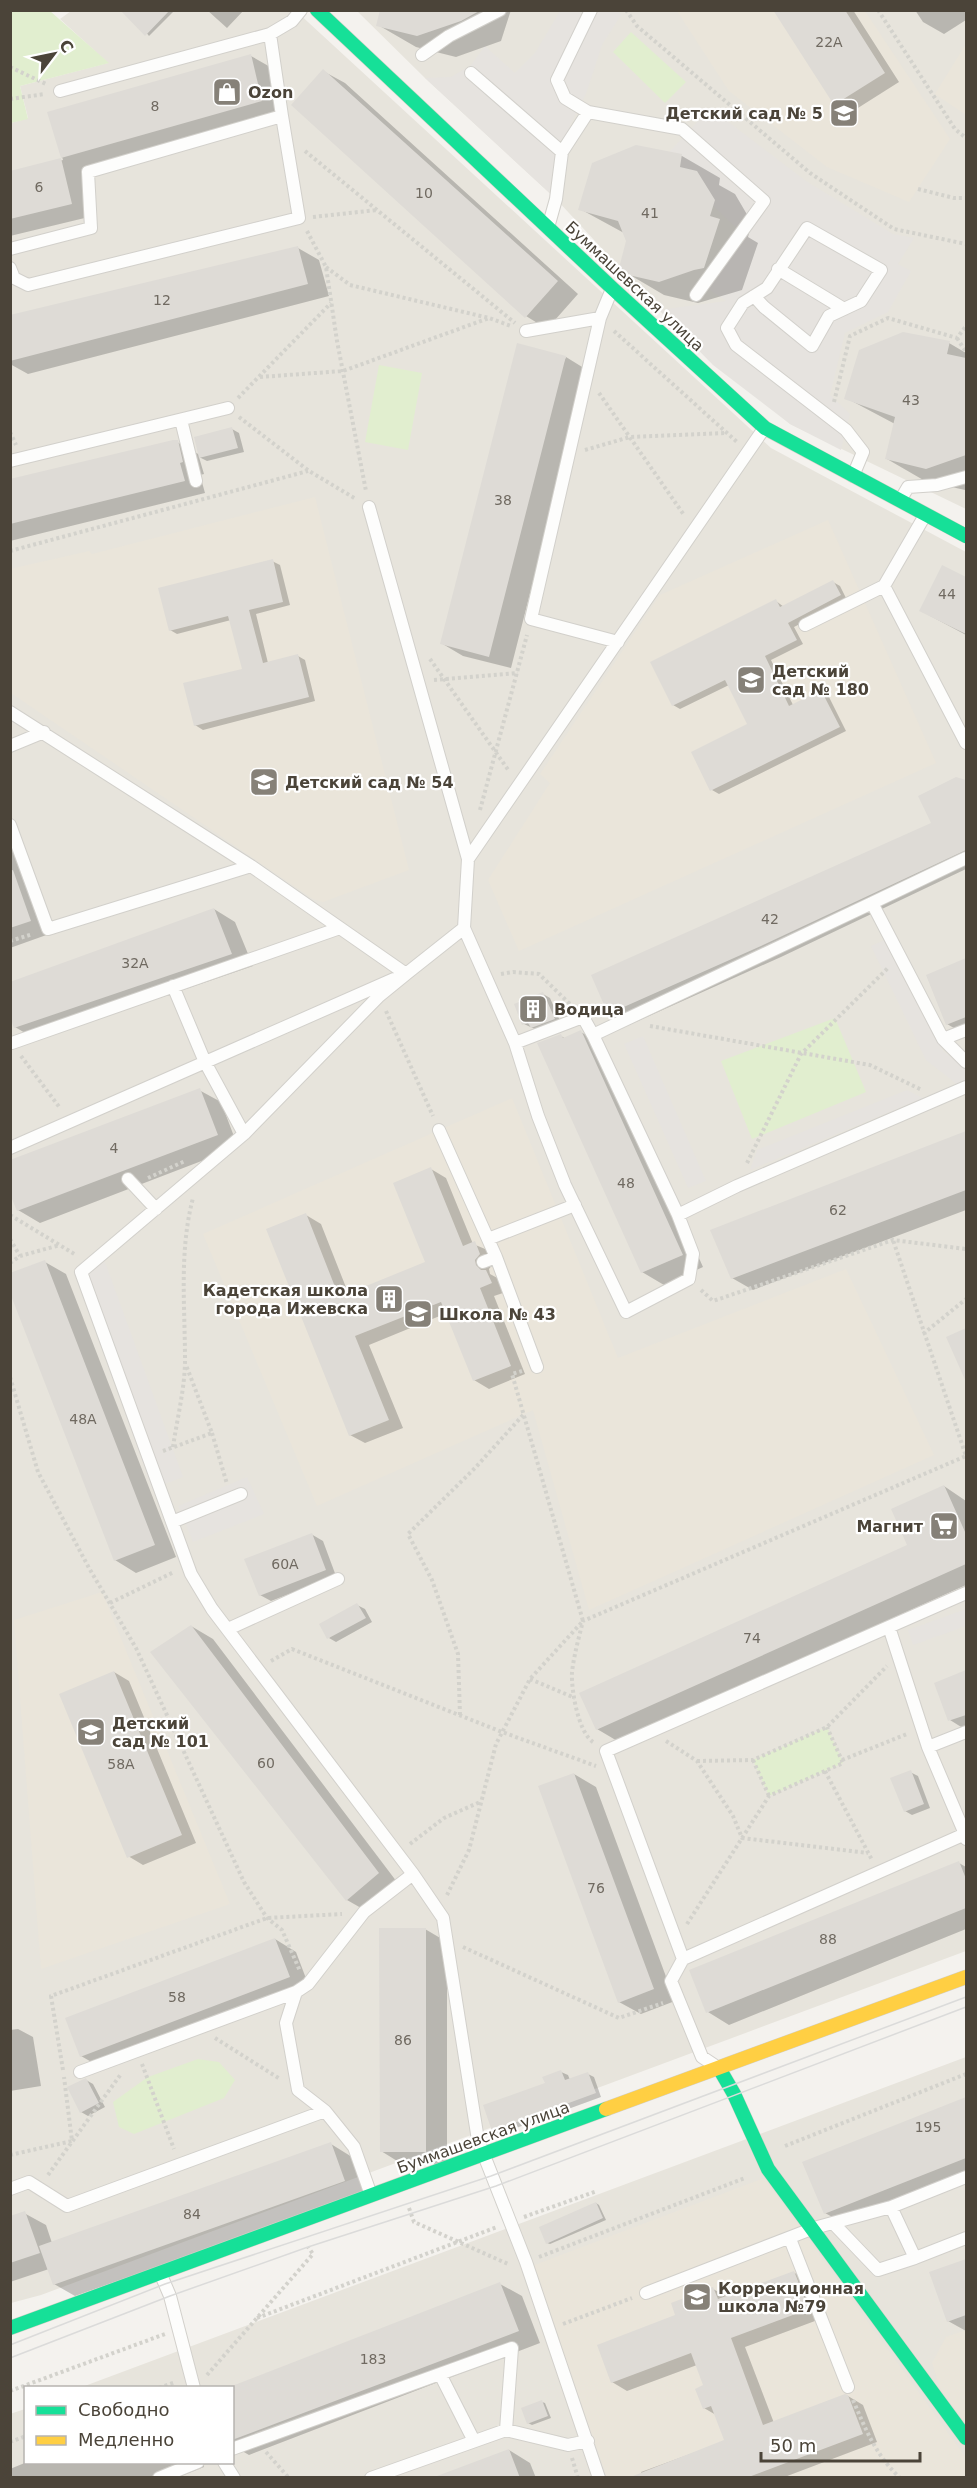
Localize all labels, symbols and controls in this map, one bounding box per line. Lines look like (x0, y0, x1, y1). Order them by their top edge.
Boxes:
north arrow (24, 24, 84, 84)
house number: 22А (815, 34, 843, 50)
text: С (55, 36, 77, 56)
shop icon: Ozon (211, 76, 243, 108)
place label: Ozon (248, 83, 293, 102)
school or university icon: Детский сад № 5 (828, 97, 860, 129)
house number: 8 (151, 98, 159, 114)
place label: Детский сад № 5 (666, 104, 823, 123)
house number: 6 (35, 179, 44, 195)
house number: 10 (415, 185, 433, 201)
house number: 41 (641, 205, 659, 221)
street label: Буммашевская улица (562, 217, 708, 355)
house number: 12 (153, 292, 171, 308)
house number: 43 (902, 392, 920, 408)
house number: 38 (494, 492, 512, 508)
house number: 44 (938, 586, 956, 602)
place label: Детский сад № 180 (772, 662, 869, 699)
school or university icon: Детский сад № 180 (735, 664, 767, 696)
school or university icon: Детский сад № 54 (248, 766, 280, 798)
place label: Детский сад № 54 (285, 773, 454, 792)
house number: 42 (761, 911, 779, 927)
house number: 32А (121, 955, 149, 971)
building icon: Водица (517, 993, 549, 1025)
place label: Водица (554, 1000, 624, 1019)
house number: 4 (110, 1140, 119, 1156)
house number: 48 (617, 1175, 635, 1191)
house number: 62 (829, 1202, 847, 1218)
place label: Кадетская школа города Ижевска (203, 1281, 368, 1318)
building icon: Кадетская школа города Ижевска (373, 1283, 405, 1315)
school or university icon: Школа № 43 (402, 1298, 434, 1330)
place label: Школа № 43 (439, 1305, 556, 1324)
house number: 48А (69, 1411, 97, 1427)
supermarket icon: Магнит (928, 1510, 960, 1542)
place label: Магнит (856, 1517, 924, 1536)
house number: 60А (271, 1556, 299, 1572)
house number: 74 (743, 1630, 761, 1646)
place label: Детский сад № 101 (112, 1714, 209, 1751)
school or university icon: Детский сад № 101 (75, 1716, 107, 1748)
house number: 60 (257, 1755, 275, 1771)
house number: 58А (107, 1756, 135, 1772)
house number: 76 (587, 1880, 605, 1896)
house number: 88 (819, 1931, 837, 1947)
house number: 58 (168, 1989, 186, 2005)
house number: 86 (394, 2032, 412, 2048)
street label: Буммашевская улица (394, 2097, 572, 2178)
house number: 195 (915, 2119, 941, 2135)
house number: 84 (183, 2206, 201, 2222)
place label: Коррекционная школа №79 (718, 2279, 864, 2316)
school or university icon: Коррекционная школа №79 (681, 2281, 713, 2313)
house number: 183 (360, 2351, 386, 2367)
legend (24, 2386, 234, 2464)
text: Свободно (78, 2399, 170, 2420)
scale bar (761, 2425, 920, 2463)
text: Медленно (78, 2429, 174, 2450)
text: 50 m (770, 2435, 816, 2456)

